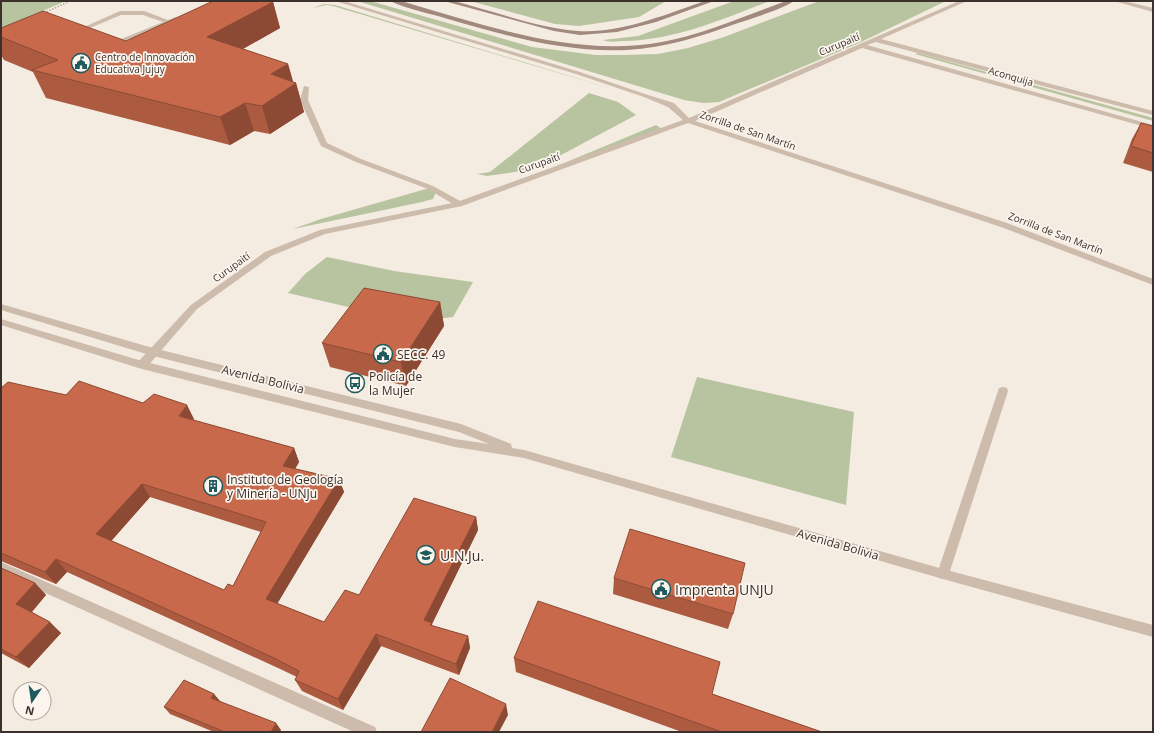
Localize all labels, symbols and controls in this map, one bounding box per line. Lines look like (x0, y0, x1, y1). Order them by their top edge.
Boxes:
street label: Curupaití (816, 29, 862, 59)
place label: Centro de Innovación Educativa Jujuy (95, 50, 195, 76)
public building icon: Centro de Innovación Educativa Jujuy (70, 52, 92, 74)
street label: Aconquija (987, 63, 1035, 89)
street label: Zorrilla de San Martín (698, 107, 798, 153)
street label: Curupaití (516, 149, 562, 177)
street label: Zorrilla de San Martín (1007, 208, 1105, 258)
street label: Curupaití (210, 248, 253, 285)
public building icon: SECC. 49 (372, 343, 394, 365)
place label: SECC. 49 (397, 346, 445, 363)
street label: Avenida Bolivia (220, 361, 306, 397)
place label: Policía de la Mujer (369, 368, 422, 399)
bus stop icon: Policía de la Mujer (344, 372, 366, 394)
place label: Instituto de Geología y Minería - UNJu (227, 471, 343, 502)
building icon: Instituto de Geología y Minería - UNJu (202, 475, 224, 497)
street label: Avenida Bolivia (795, 524, 881, 564)
school or university icon: U.N.Ju. (415, 544, 437, 566)
place label: U.N.Ju. (440, 546, 484, 565)
public building icon: Imprenta UNJU (650, 578, 672, 600)
place label: Imprenta UNJU (675, 580, 774, 599)
north arrow (12, 681, 52, 721)
text: N (24, 703, 36, 720)

